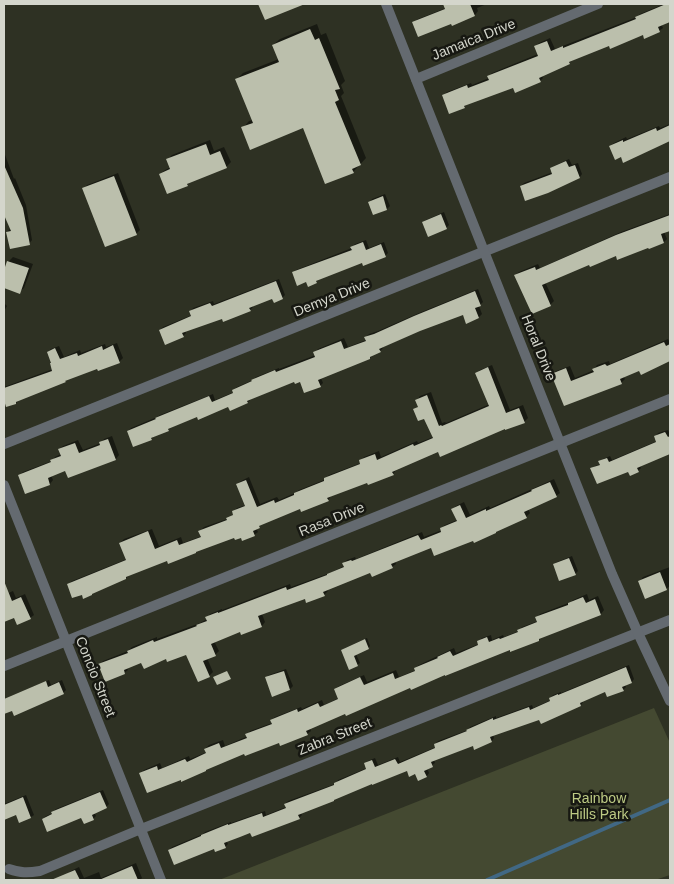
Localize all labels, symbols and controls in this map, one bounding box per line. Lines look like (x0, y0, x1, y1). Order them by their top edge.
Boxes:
street label: Jamaica Drive (430, 16, 518, 64)
street label: Demya Drive (291, 275, 373, 321)
street label: Horal Drive (517, 312, 559, 384)
street label: Rasa Drive (297, 499, 367, 541)
street label: Concio Street (71, 635, 119, 719)
street label: Zabra Street (296, 715, 374, 759)
park label: Rainbow Hills Park (569, 791, 629, 824)

